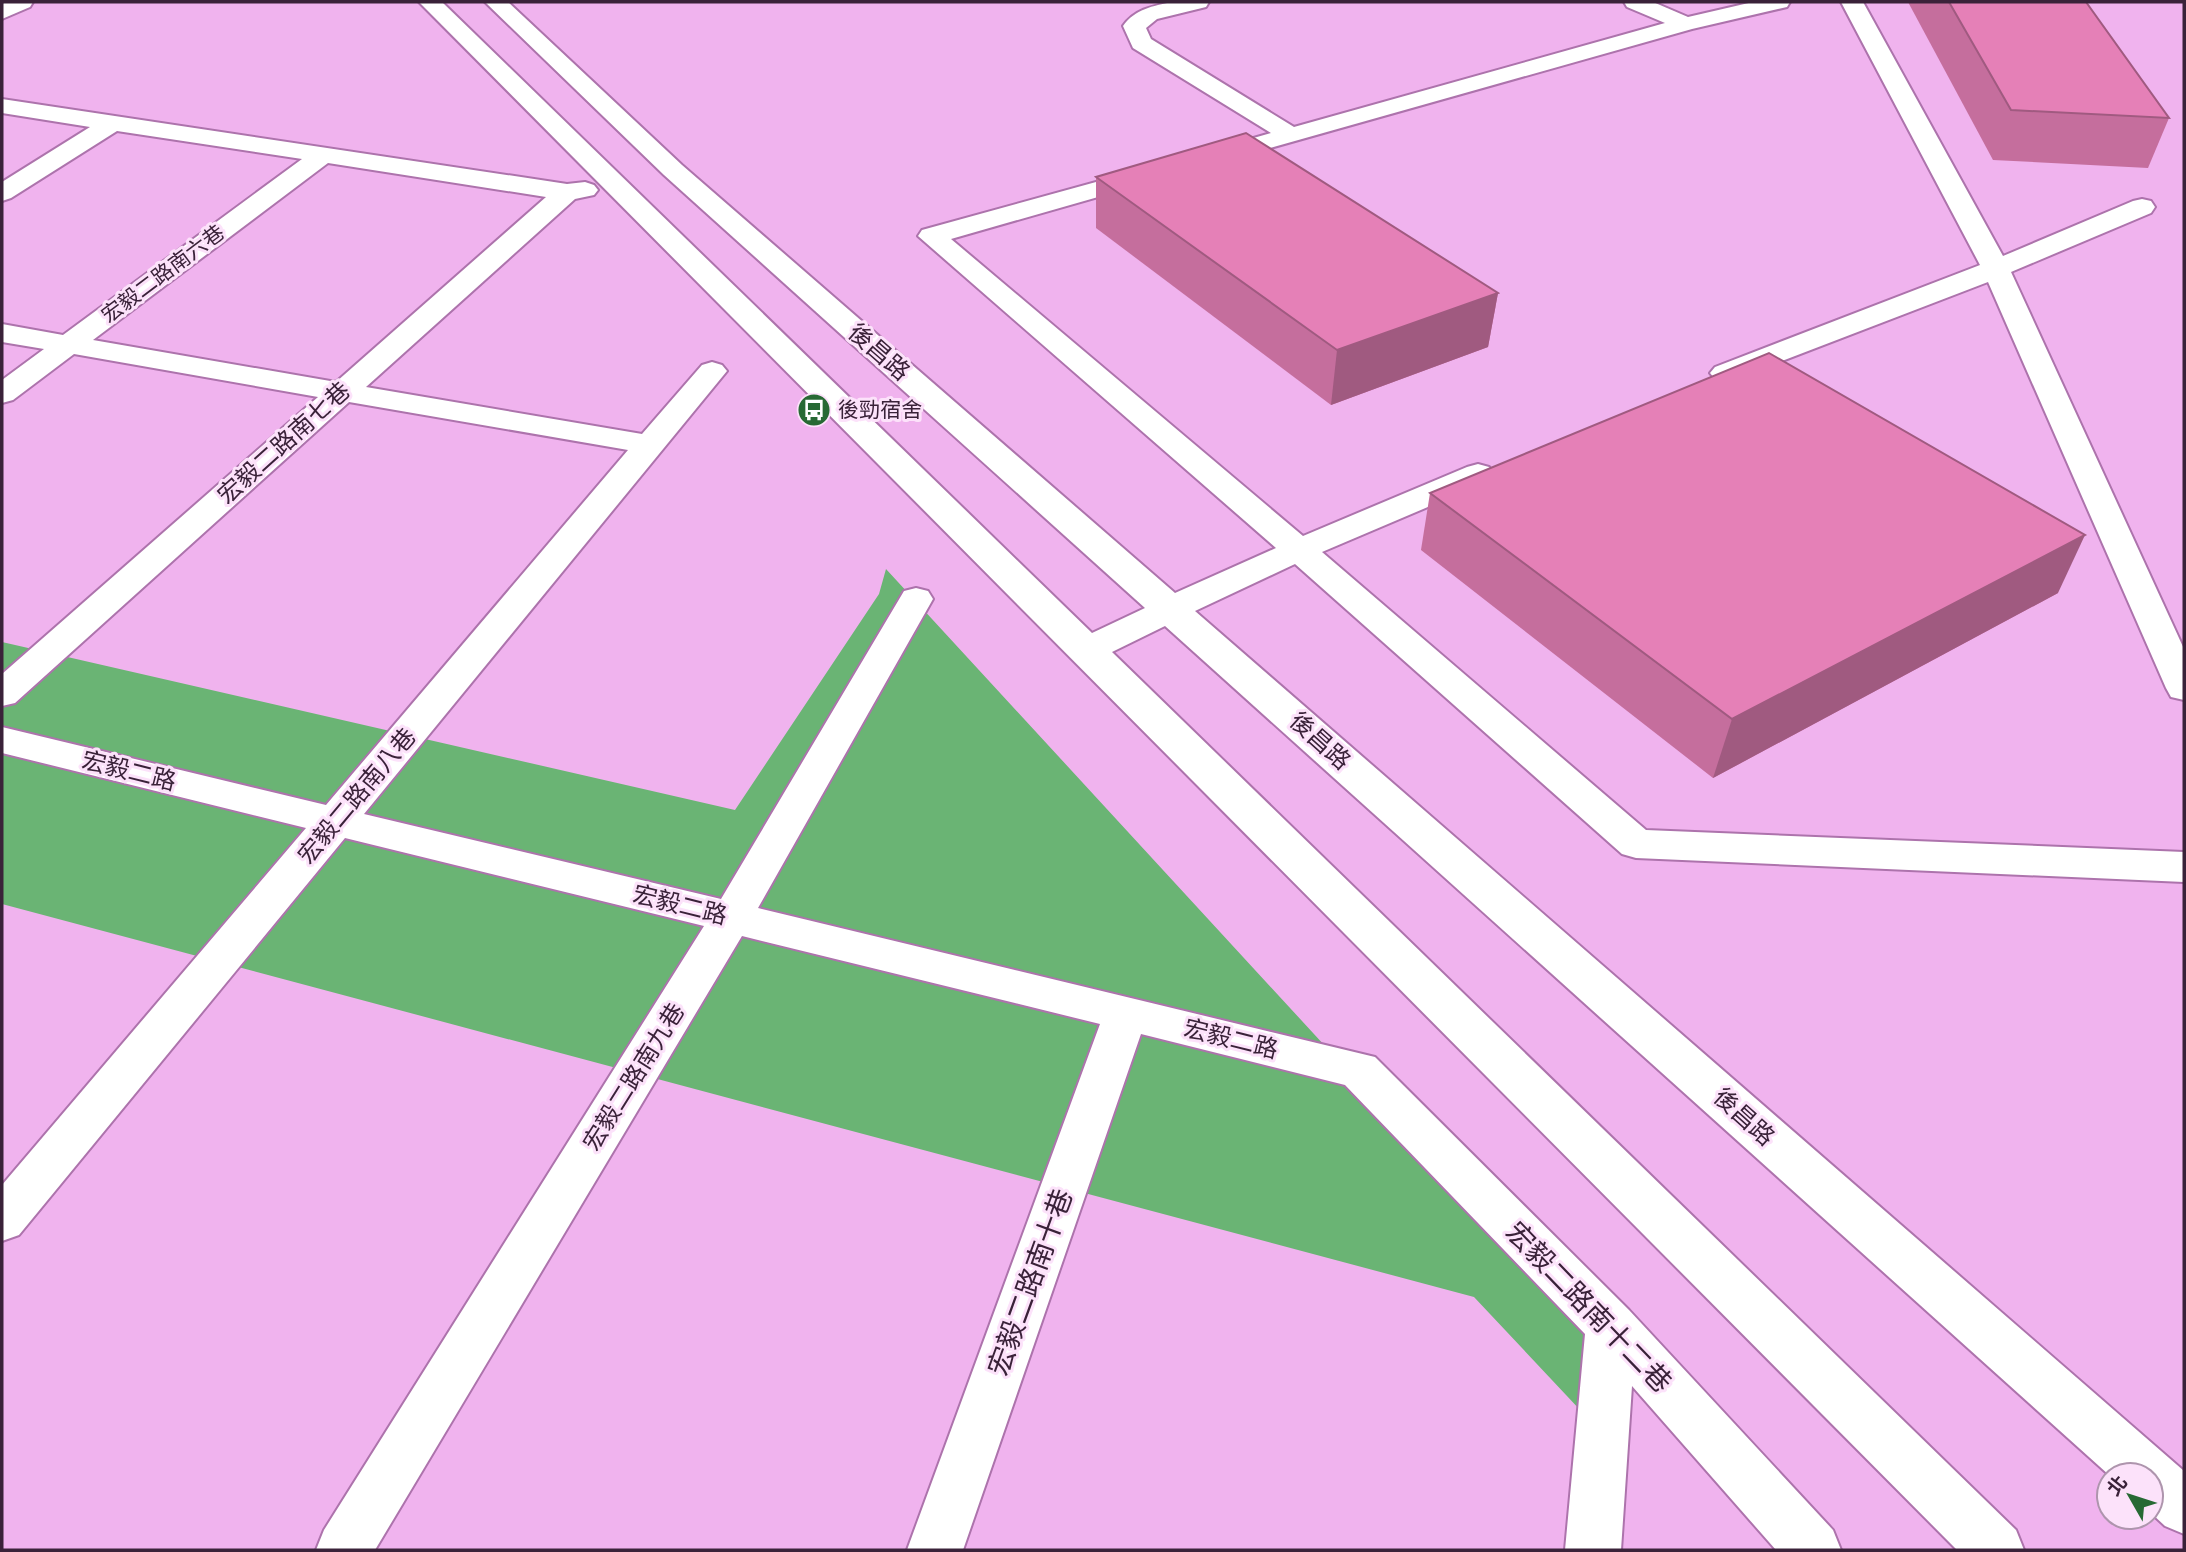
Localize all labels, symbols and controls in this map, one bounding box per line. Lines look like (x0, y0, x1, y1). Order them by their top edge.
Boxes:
street label: 宏毅二路南六巷 (96, 219, 229, 328)
street label: 後昌路 (843, 317, 916, 385)
street label: 宏毅二路南七巷 (212, 376, 355, 509)
bus stop icon: 後勁宿舍 (795, 391, 833, 429)
place label: 後勁宿舍 (838, 397, 922, 422)
street label: 後昌路 (1285, 706, 1357, 775)
street label: 宏毅二路南八巷 (292, 722, 421, 869)
street label: 宏毅二路 (79, 745, 179, 795)
street label: 宏毅二路 (630, 879, 730, 929)
street label: 宏毅二路南九巷 (577, 998, 690, 1155)
street label: 宏毅二路 (1181, 1013, 1281, 1063)
street label: 後昌路 (1709, 1082, 1781, 1151)
street label: 宏毅二路南十巷 (981, 1184, 1079, 1380)
street label: 宏毅二路南十二巷 (1500, 1215, 1679, 1399)
north arrow (2095, 1461, 2165, 1531)
text: 北 (2102, 1471, 2131, 1500)

